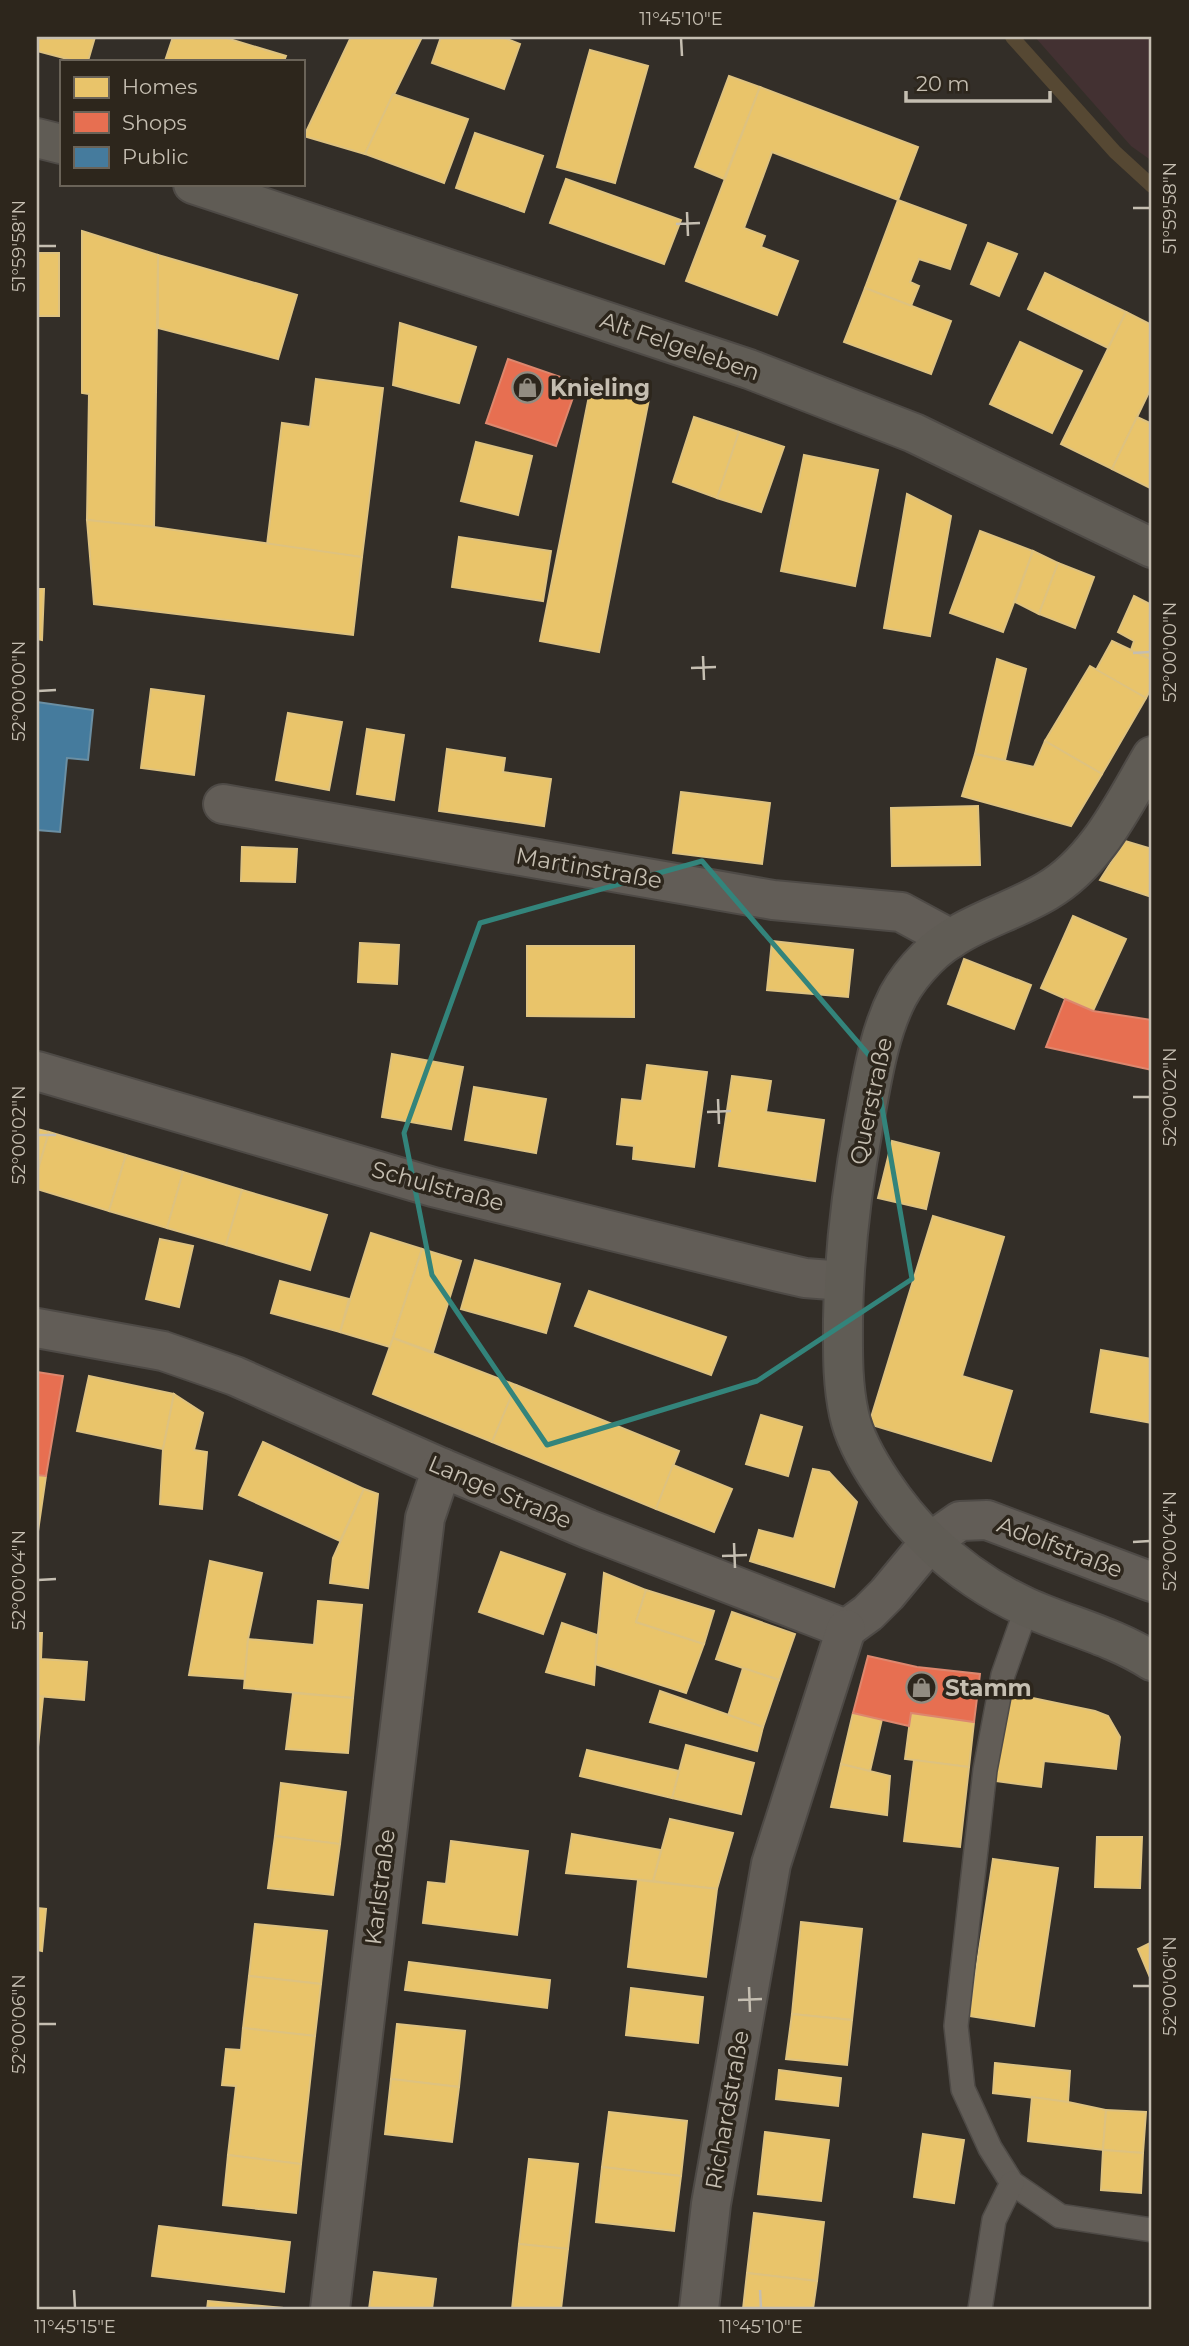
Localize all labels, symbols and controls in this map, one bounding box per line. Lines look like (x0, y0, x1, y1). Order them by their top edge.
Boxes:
text: 11°45'10"E (639, 8, 723, 30)
legend (60, 60, 304, 186)
scale bar (906, 60, 1049, 104)
text: 20 m (916, 71, 970, 96)
text: Homes (122, 74, 197, 99)
text: Shops (122, 110, 187, 135)
text: Public (122, 144, 189, 169)
text: 51°59'58"N (1159, 162, 1181, 254)
text: 51°59'58"N (8, 200, 30, 292)
street label: Alt Felgeleben (597, 306, 763, 386)
shop icon: Knieling (510, 371, 544, 405)
place label: Knieling (550, 374, 650, 402)
text: 52°00'00"N (1159, 602, 1181, 702)
text: 52°00'00"N (8, 641, 30, 741)
street label: Martinstraße (514, 841, 664, 895)
street label: Querstraße (844, 1035, 898, 1167)
text: 52°00'02"N (1159, 1047, 1181, 1147)
text: 52°00'02"N (8, 1085, 30, 1185)
street label: Schulstraße (369, 1155, 507, 1217)
street label: Lange Straße (424, 1449, 576, 1535)
text: 52°00'04"N (1159, 1491, 1181, 1591)
street label: Adolfstraße (993, 1510, 1127, 1584)
text: 52°00'04"N (8, 1530, 30, 1630)
shop icon: Stamm (905, 1671, 939, 1705)
place label: Stamm (945, 1674, 1032, 1702)
street label: Karlstraße (359, 1827, 401, 1947)
text: 52°00'06"N (1159, 1936, 1181, 2036)
text: 52°00'06"N (8, 1974, 30, 2074)
street label: Richardstraße (699, 2028, 755, 2192)
text: 11°45'15"E (34, 2316, 116, 2338)
text: 11°45'10"E (719, 2316, 803, 2338)

